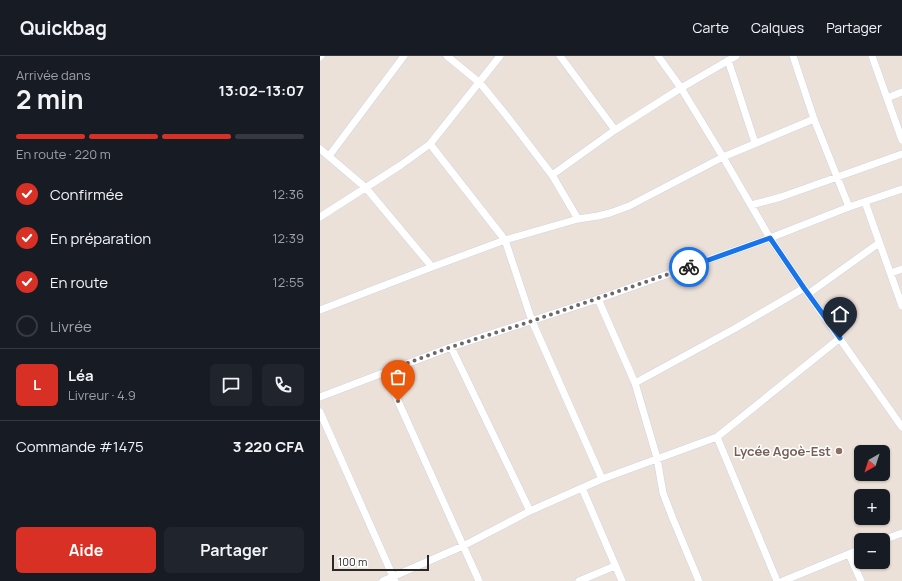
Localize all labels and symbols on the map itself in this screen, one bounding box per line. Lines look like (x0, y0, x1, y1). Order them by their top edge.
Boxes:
courier (669, 247, 709, 287)
pin (823, 297, 857, 338)
pin (381, 360, 415, 401)
place label: Lycée Agoè-Est (734, 442, 831, 460)
north arrow (854, 445, 890, 481)
marker: Lycée Agoè-Est (834, 446, 844, 456)
scale bar (332, 553, 429, 572)

